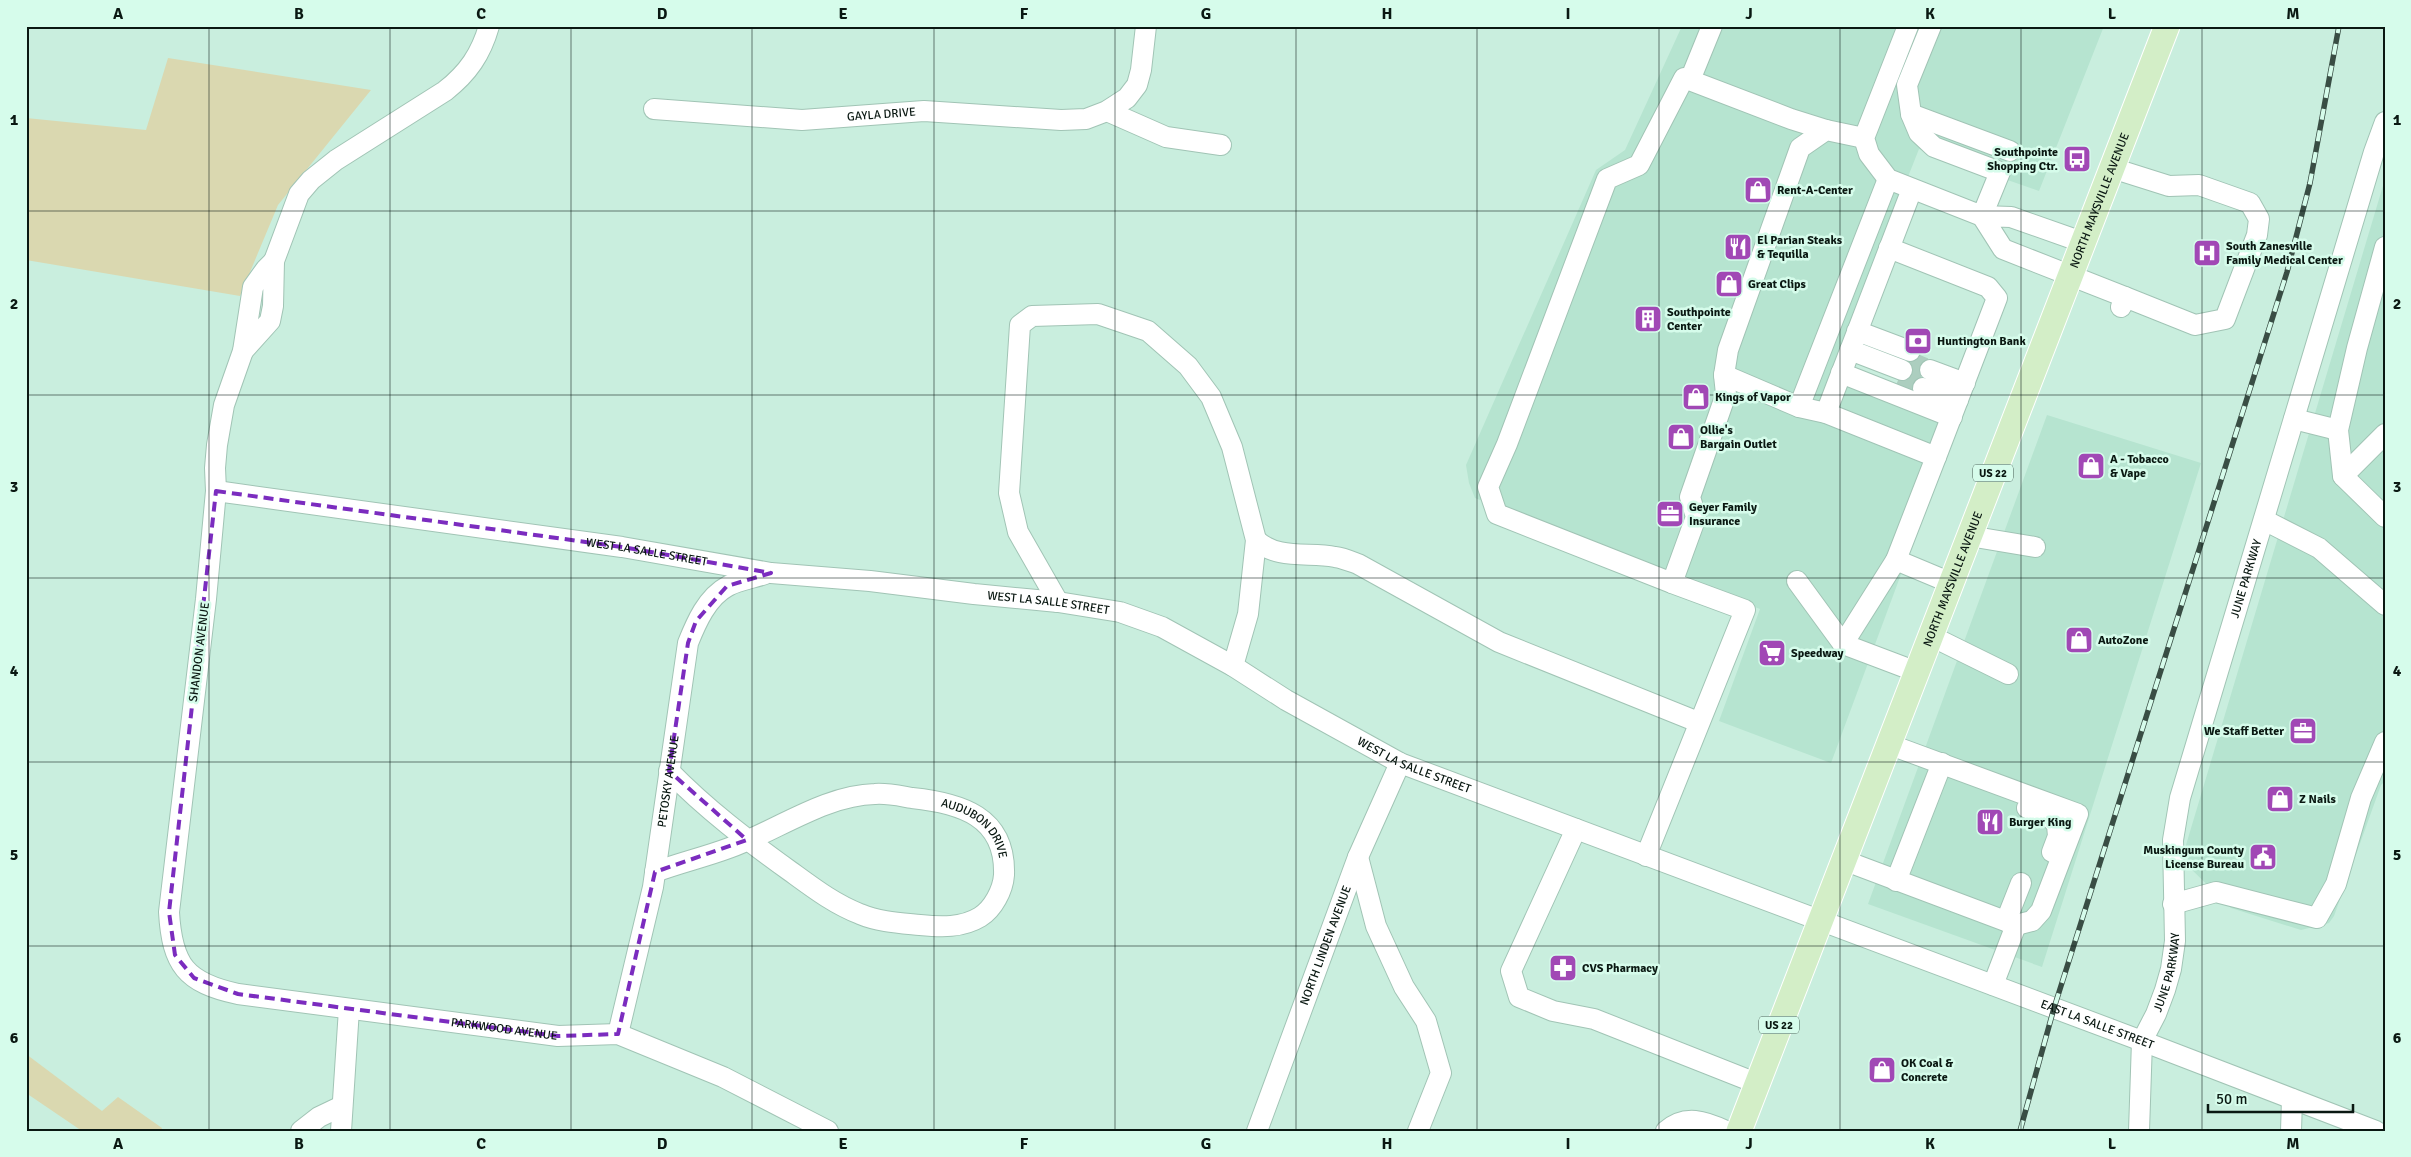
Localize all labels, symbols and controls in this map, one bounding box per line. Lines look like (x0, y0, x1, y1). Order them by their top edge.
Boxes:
text: A (113, 4, 124, 24)
text: B (294, 4, 304, 24)
text: C (476, 4, 486, 24)
text: D (657, 4, 668, 24)
text: E (838, 4, 848, 24)
text: F (1020, 4, 1029, 24)
text: G (1201, 4, 1211, 24)
text: H (1382, 4, 1392, 24)
text: I (1565, 4, 1571, 24)
text: J (1745, 4, 1753, 24)
text: K (1925, 4, 1935, 24)
text: L (2108, 4, 2117, 24)
text: M (2286, 4, 2300, 24)
street label: GAYLA DRIVE (847, 105, 917, 125)
text: 1 (10, 110, 19, 130)
text: 1 (2393, 110, 2402, 130)
street label: NORTH MAYSVILLE AVENUE (2067, 131, 2133, 270)
bus stop icon: Southpointe Shopping Ctr. (2062, 144, 2092, 174)
place label: Southpointe Shopping Ctr. (1987, 145, 2058, 174)
shop icon: Rent-A-Center (1743, 175, 1773, 205)
place label: Rent-A-Center (1777, 183, 1853, 198)
restaurant icon: El Parian Steaks & Tequilla (1723, 232, 1753, 262)
place label: El Parian Steaks & Tequilla (1757, 233, 1843, 262)
hospital icon: South Zanesville Family Medical Center (2192, 238, 2222, 268)
place label: South Zanesville Family Medical Center (2226, 239, 2343, 268)
shop icon: Great Clips (1714, 269, 1744, 299)
place label: Great Clips (1748, 277, 1807, 292)
text: 2 (10, 294, 18, 314)
text: 2 (2393, 294, 2401, 314)
building icon: Southpointe Center (1633, 304, 1663, 334)
place label: Southpointe Center (1667, 305, 1731, 334)
bank icon: Huntington Bank (1903, 326, 1933, 356)
place label: Huntington Bank (1937, 334, 2026, 349)
shop icon: Kings of Vapor (1681, 382, 1711, 412)
place label: Kings of Vapor (1715, 390, 1791, 405)
shop icon: Ollie's Bargain Outlet (1666, 422, 1696, 452)
place label: Ollie's Bargain Outlet (1700, 423, 1777, 452)
shop icon: A - Tobacco & Vape (2076, 451, 2106, 481)
place label: A - Tobacco & Vape (2110, 452, 2169, 481)
road number: US 22 (1973, 464, 2013, 482)
text: 3 (10, 477, 18, 497)
text: 3 (2393, 477, 2401, 497)
office icon: Geyer Family Insurance (1655, 499, 1685, 529)
place label: Geyer Family Insurance (1689, 500, 1757, 529)
street label: NORTH MAYSVILLE AVENUE (1920, 509, 1986, 649)
street label: WEST LA SALLE STREET (585, 535, 709, 570)
street label: JUNE PARKWAY (2227, 537, 2265, 620)
street label: WEST LA SALLE STREET (987, 588, 1110, 618)
street label: SHANDON AVENUE (186, 601, 213, 703)
shop icon: AutoZone (2064, 625, 2094, 655)
place label: AutoZone (2098, 633, 2148, 648)
supermarket icon: Speedway (1757, 638, 1787, 668)
place label: Speedway (1791, 646, 1844, 661)
text: 4 (10, 661, 19, 681)
text: 4 (2393, 661, 2402, 681)
office icon: We Staff Better (2288, 716, 2318, 746)
place label: We Staff Better (2204, 724, 2284, 739)
street label: PETOSKY AVENUE (655, 734, 683, 828)
street label: WEST LA SALLE STREET (1354, 734, 1473, 797)
shop icon: Z Nails (2265, 784, 2295, 814)
place label: Z Nails (2299, 792, 2336, 807)
street label: AUDUBON DRIVE (939, 796, 1010, 860)
restaurant icon: Burger King (1975, 807, 2005, 837)
place label: Burger King (2009, 815, 2072, 830)
public building icon: Muskingum County License Bureau (2248, 842, 2278, 872)
place label: Muskingum County License Bureau (2143, 843, 2244, 872)
text: 5 (10, 845, 18, 865)
text: 5 (2393, 845, 2401, 865)
street label: NORTH LINDEN AVENUE (1297, 883, 1355, 1007)
street label: JUNE PARKWAY (2150, 932, 2183, 1014)
pharmacy icon: CVS Pharmacy (1548, 953, 1578, 983)
place label: CVS Pharmacy (1582, 961, 1658, 976)
street label: EAST LA SALLE STREET (2038, 997, 2156, 1053)
street label: PARKWOOD AVENUE (450, 1015, 559, 1044)
road number: US 22 (1759, 1016, 1799, 1034)
text: 6 (10, 1028, 19, 1048)
text: 6 (2393, 1028, 2402, 1048)
shop icon: OK Coal & Concrete (1867, 1055, 1897, 1085)
place label: OK Coal & Concrete (1901, 1056, 1953, 1085)
scale bar (2208, 1082, 2354, 1114)
text: 50 m (2216, 1090, 2247, 1108)
text: A (113, 1134, 124, 1154)
text: B (294, 1134, 304, 1154)
text: C (476, 1134, 486, 1154)
text: D (657, 1134, 668, 1154)
text: E (838, 1134, 848, 1154)
text: F (1020, 1134, 1029, 1154)
text: G (1201, 1134, 1211, 1154)
text: H (1382, 1134, 1392, 1154)
text: I (1565, 1134, 1571, 1154)
text: J (1745, 1134, 1753, 1154)
text: K (1925, 1134, 1935, 1154)
text: L (2108, 1134, 2117, 1154)
text: M (2286, 1134, 2300, 1154)

